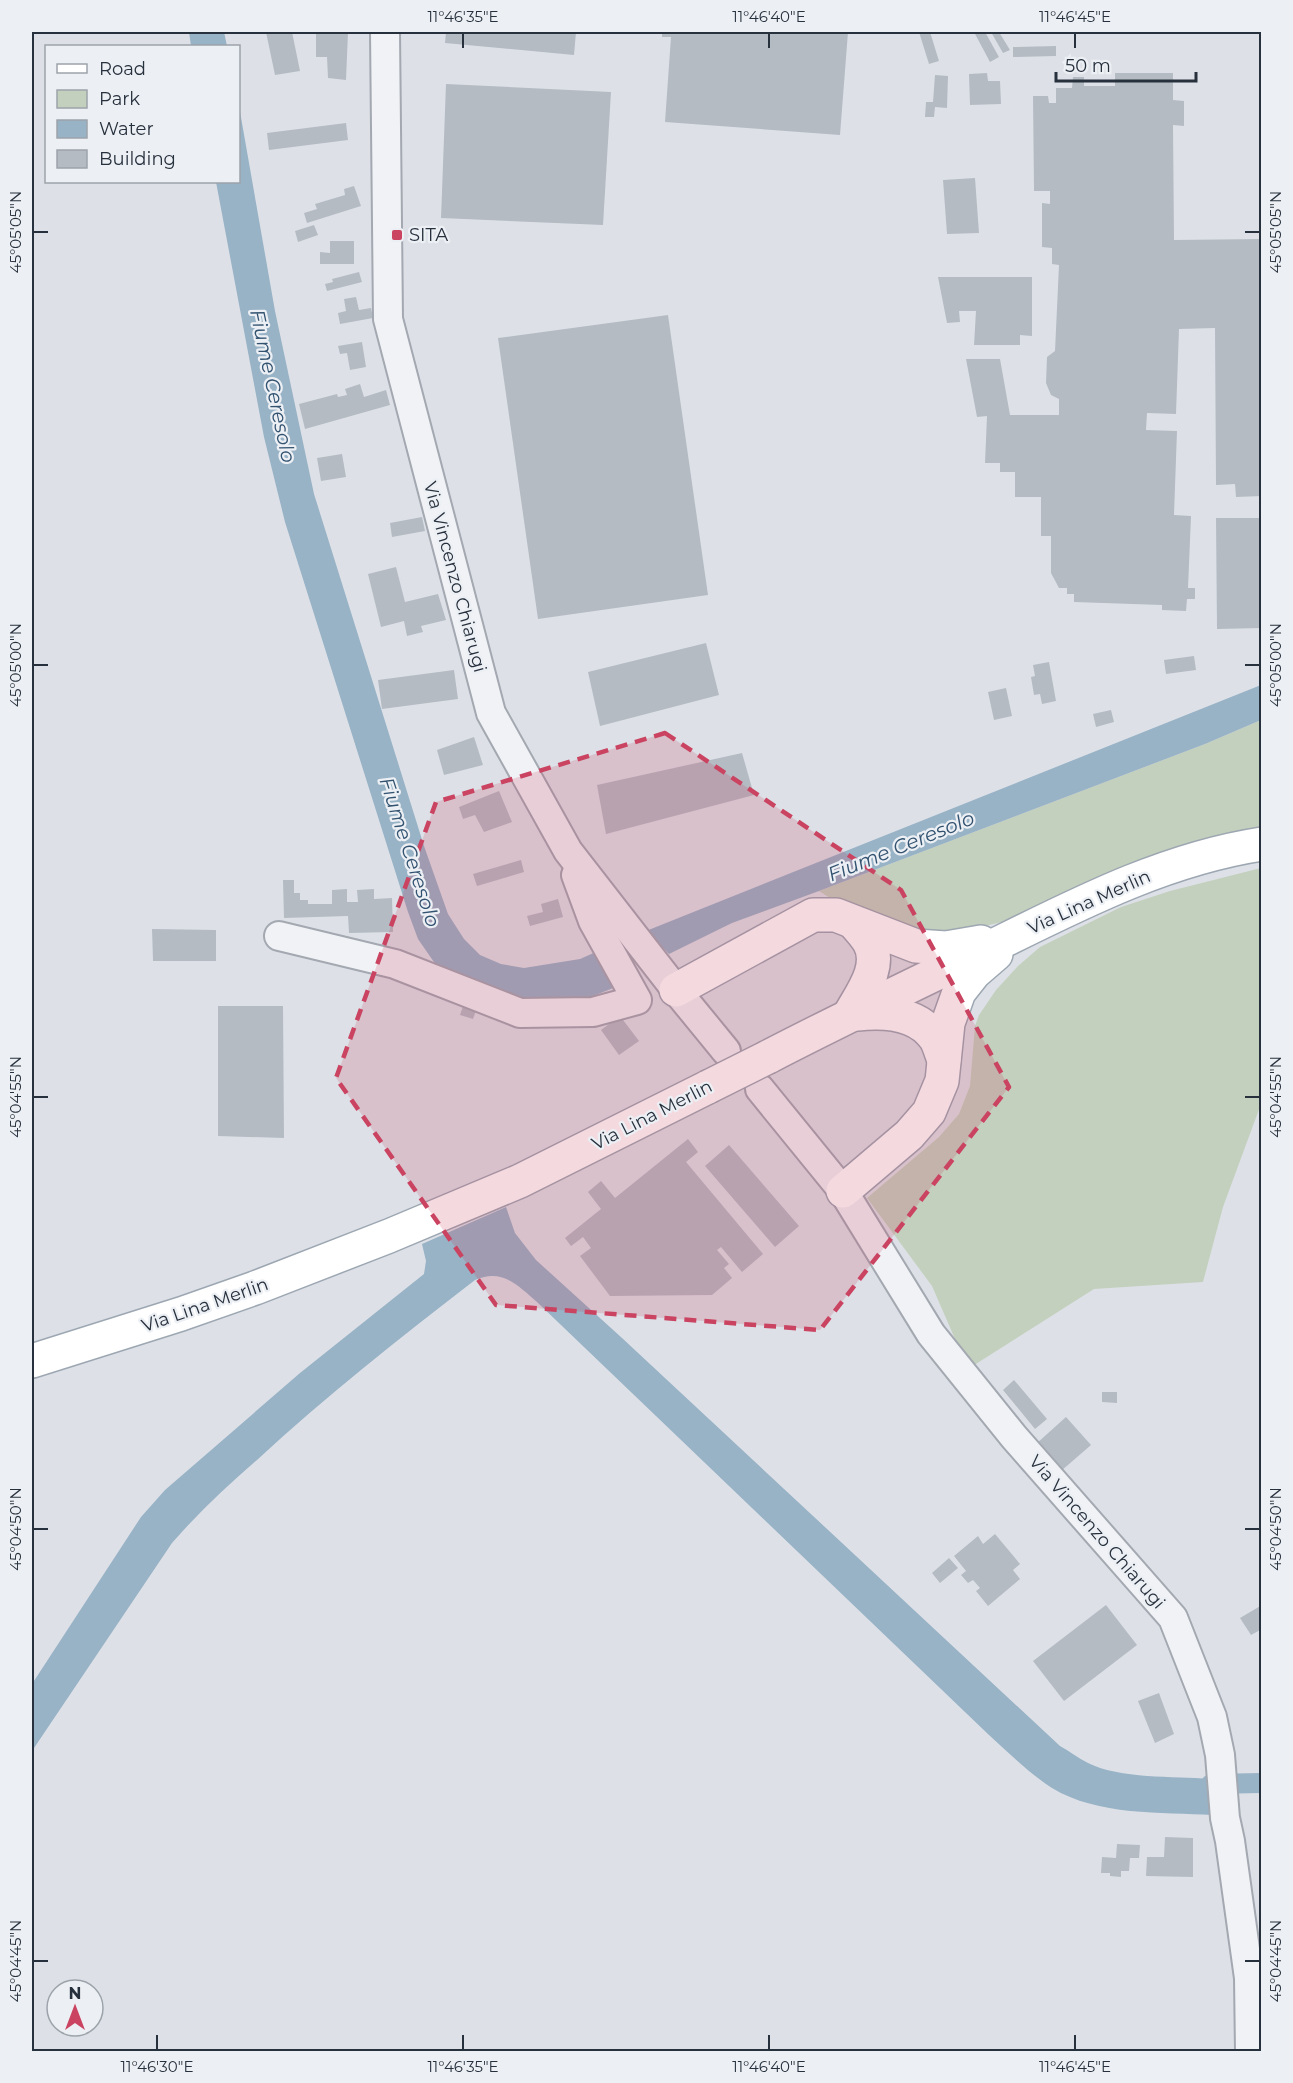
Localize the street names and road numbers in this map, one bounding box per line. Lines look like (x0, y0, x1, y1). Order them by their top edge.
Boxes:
street label: Via Vincenzo Chiarugi (419, 479, 491, 675)
street label: Via Lina Merlin (1024, 865, 1154, 939)
street label: Via Lina Merlin (588, 1075, 716, 1155)
street label: Via Lina Merlin (139, 1273, 271, 1337)
street label: Via Vincenzo Chiarugi (1024, 1451, 1170, 1613)

